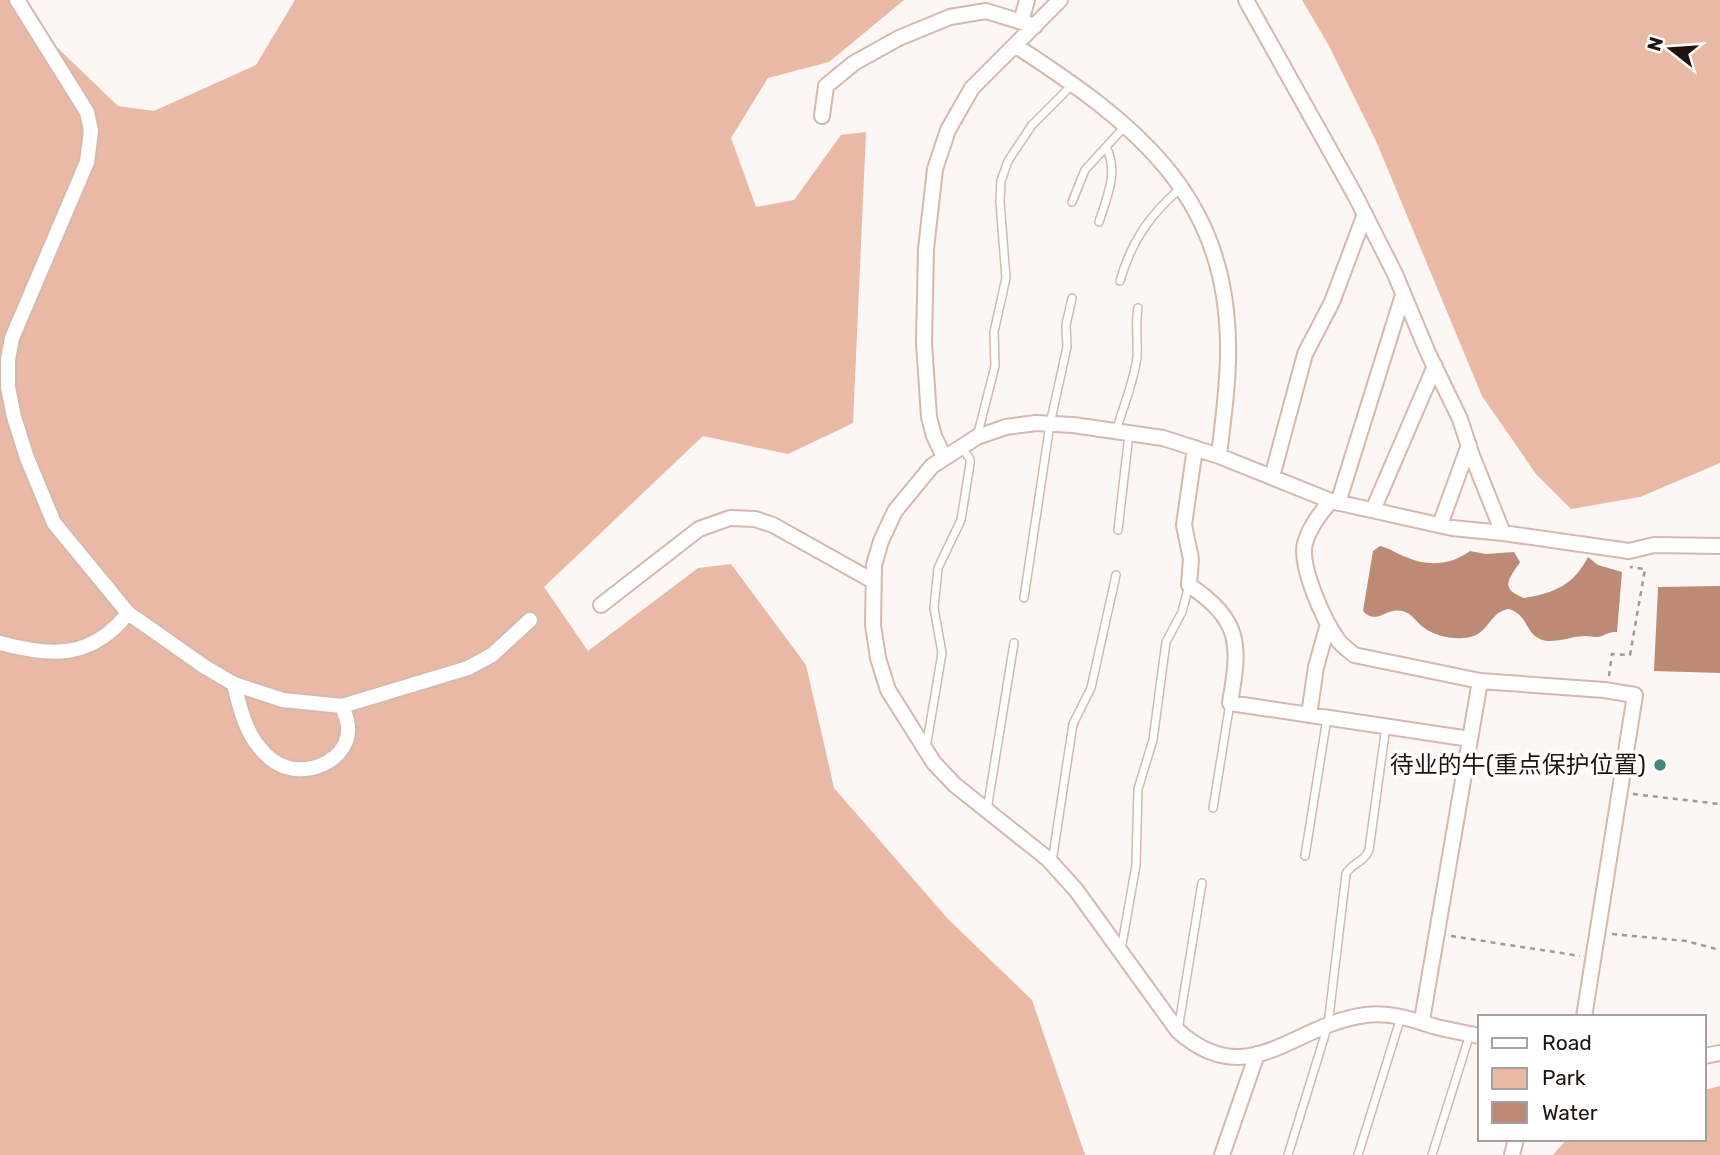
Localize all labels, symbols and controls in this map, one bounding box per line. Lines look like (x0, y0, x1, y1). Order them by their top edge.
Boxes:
north arrow (1636, 14, 1706, 84)
text: N (1642, 34, 1668, 54)
place label: 待业的牛(重点保护位置) (1390, 751, 1646, 779)
marker: 待业的牛(重点保护位置) (1652, 757, 1668, 773)
legend (1478, 1015, 1706, 1141)
text: Road (1542, 1030, 1592, 1055)
text: Park (1542, 1065, 1586, 1090)
text: Water (1542, 1100, 1598, 1125)

